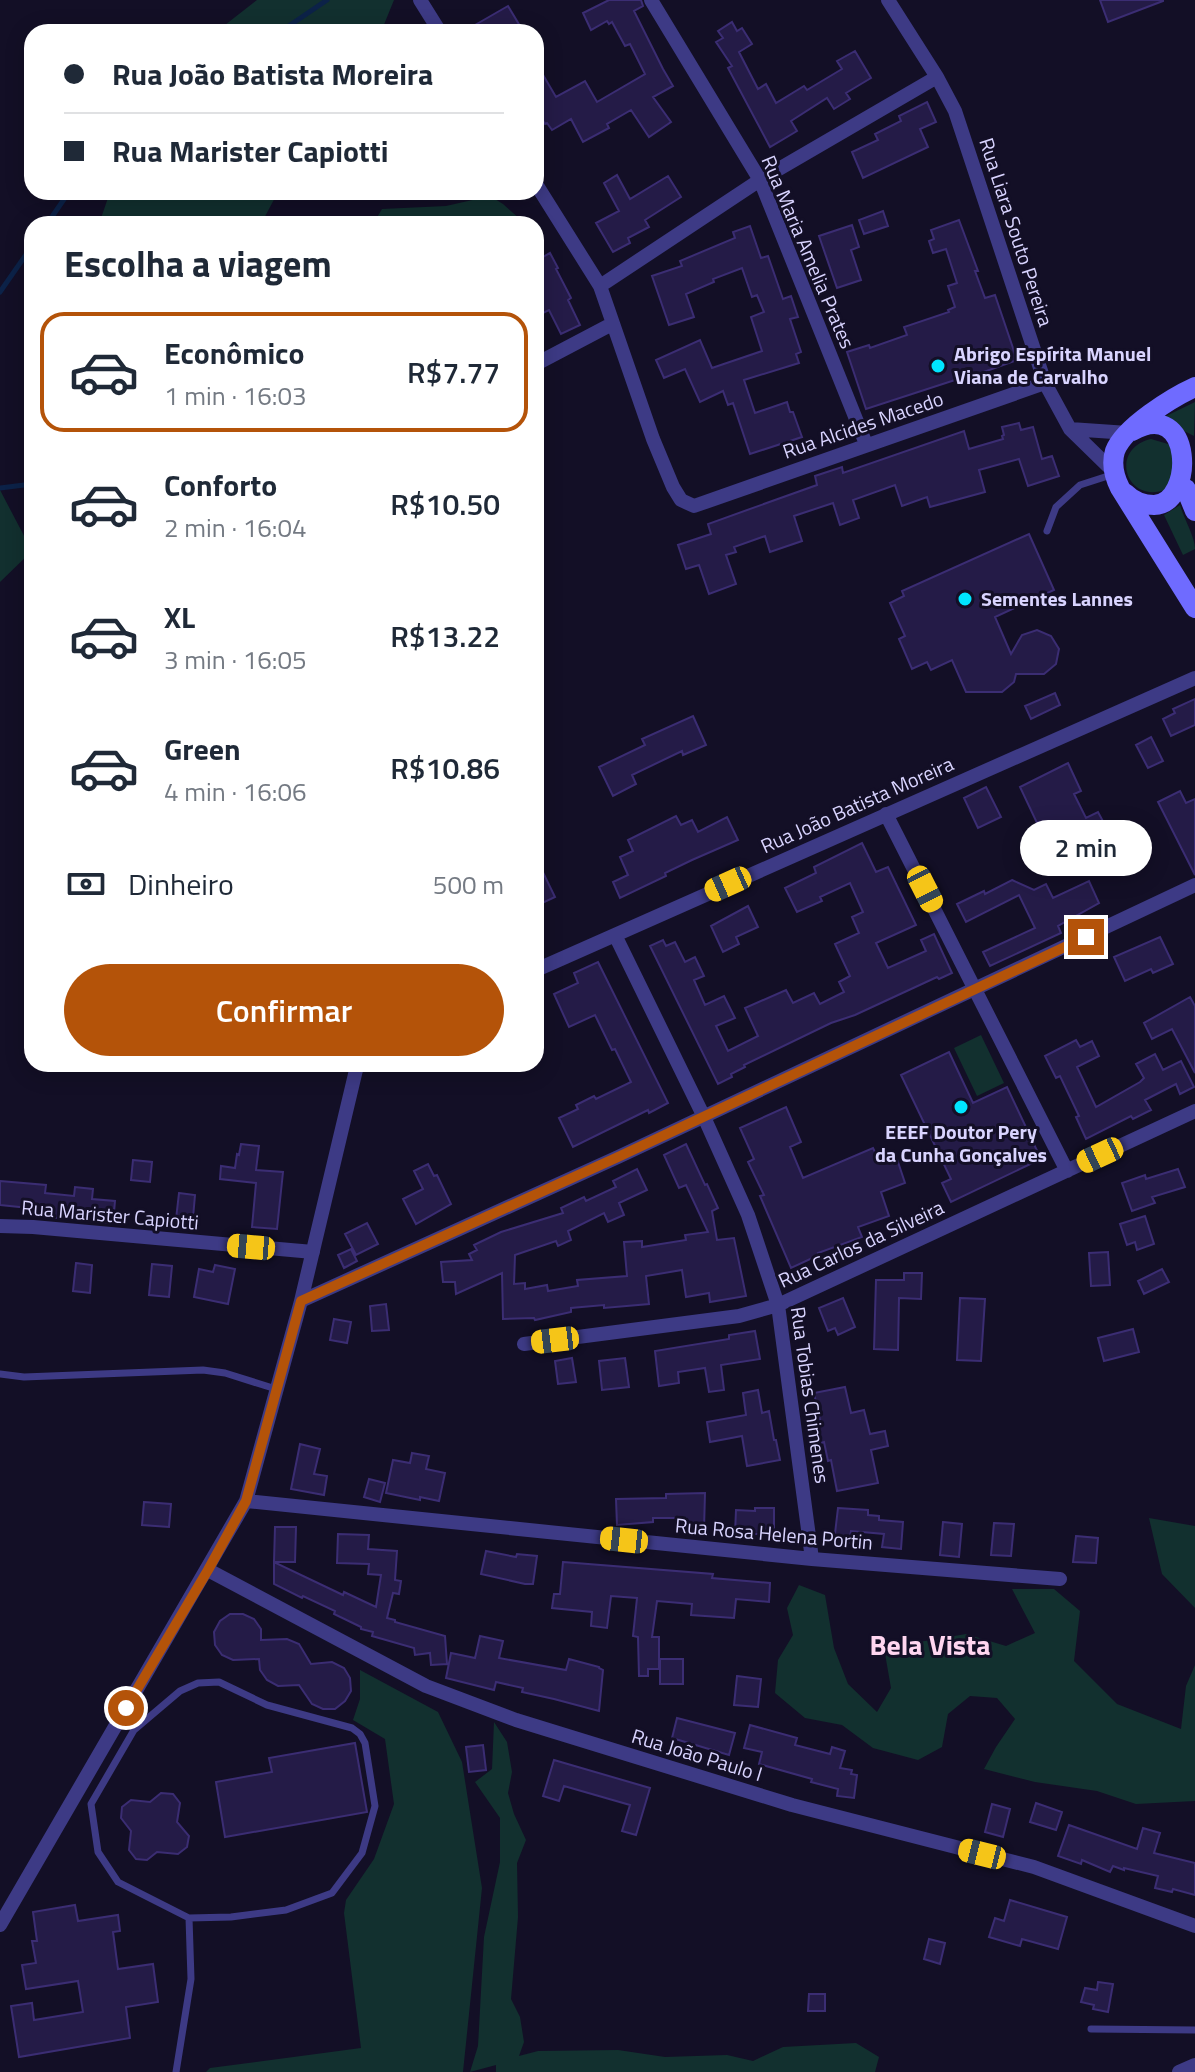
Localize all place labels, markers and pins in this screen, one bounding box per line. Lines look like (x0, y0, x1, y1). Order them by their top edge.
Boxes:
place label: Abrigo Espírita Manuel Viana de Carvalho (954, 338, 1151, 392)
marker: Abrigo Espírita Manuel Viana de Carvalho (929, 357, 947, 375)
place label: Sementes Lannes (981, 583, 1133, 614)
marker: Sementes Lannes (956, 590, 974, 608)
marker: EEEF Doutor Pery da Cunha Gonçalves (952, 1098, 970, 1116)
place label: EEEF Doutor Pery da Cunha Gonçalves (875, 1116, 1047, 1170)

